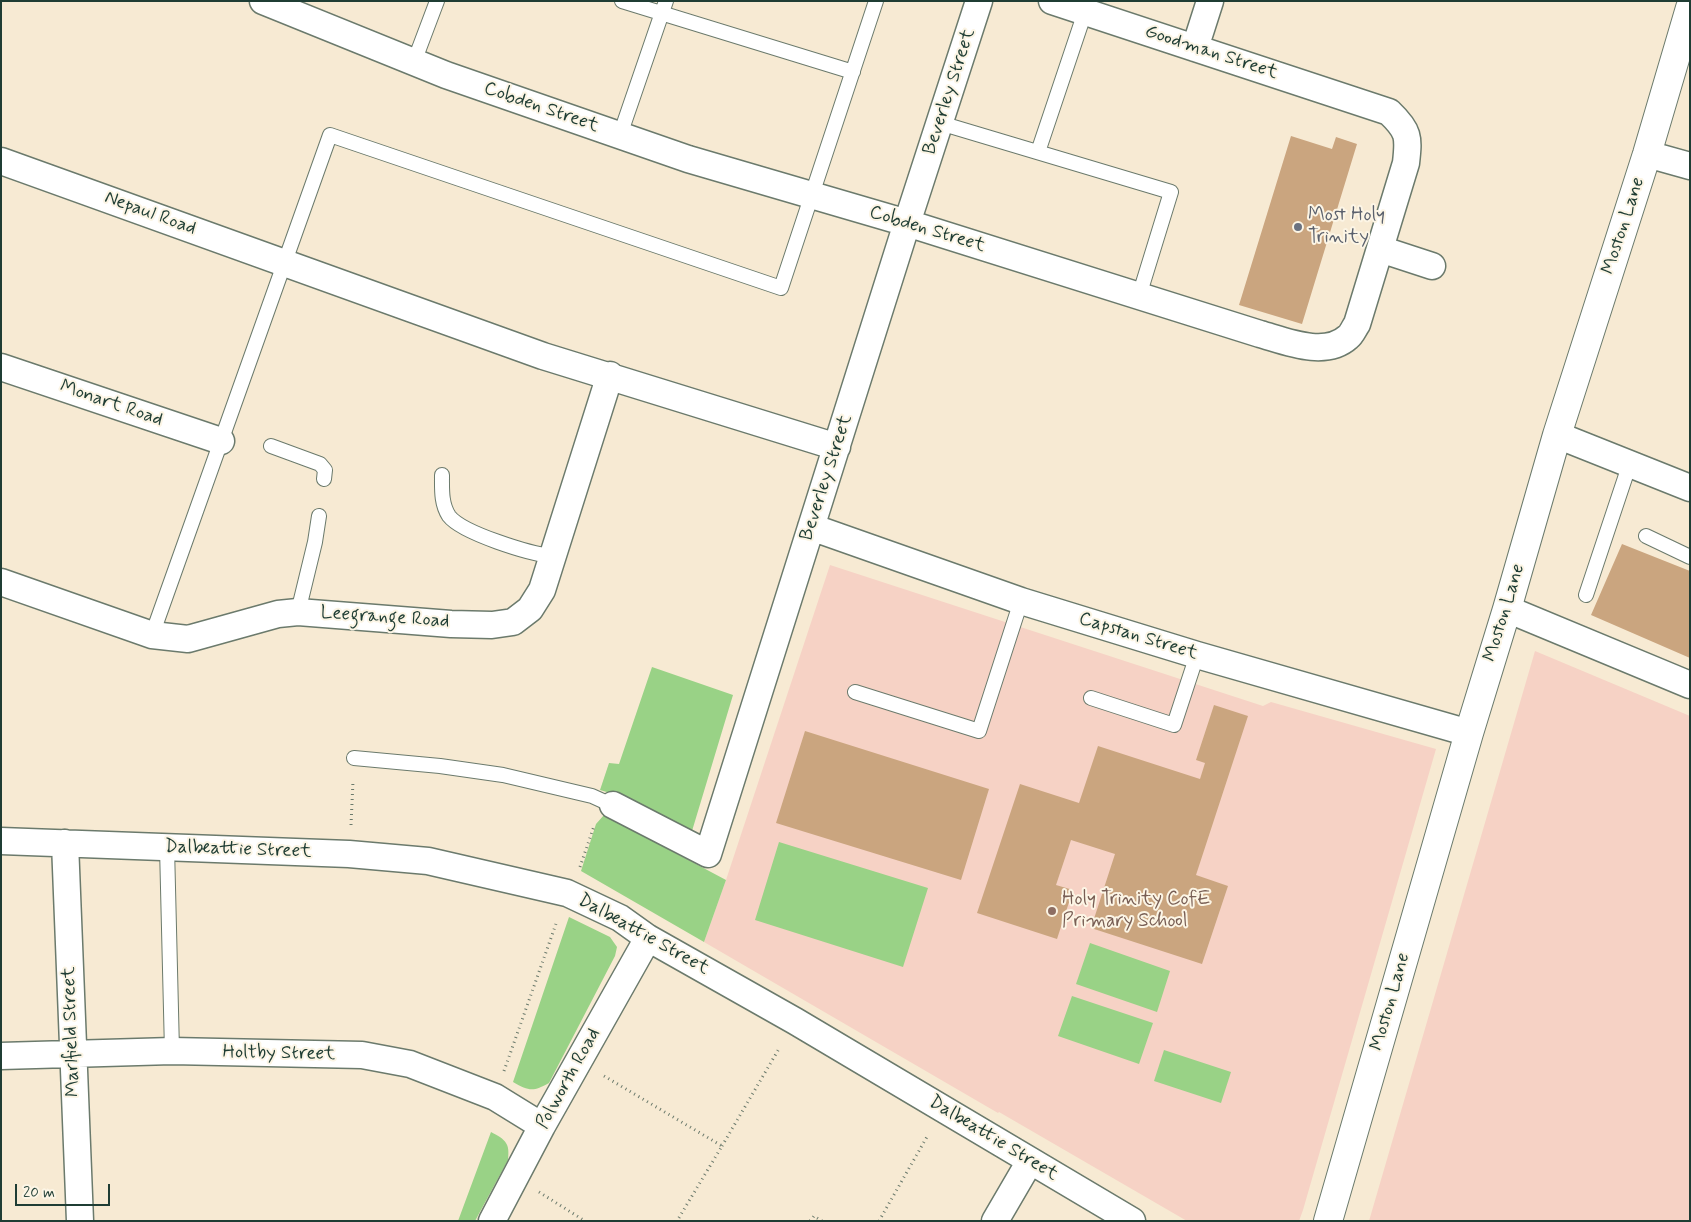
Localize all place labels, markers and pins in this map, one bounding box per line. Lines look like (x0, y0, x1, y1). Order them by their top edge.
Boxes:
place label: Most Holy Trinity (1308, 205, 1385, 249)
marker: Most Holy Trinity (1292, 221, 1304, 233)
place label: Holy Trinity CofE Primary School (1062, 889, 1211, 933)
marker: Holy Trinity CofE Primary School (1046, 905, 1058, 917)

